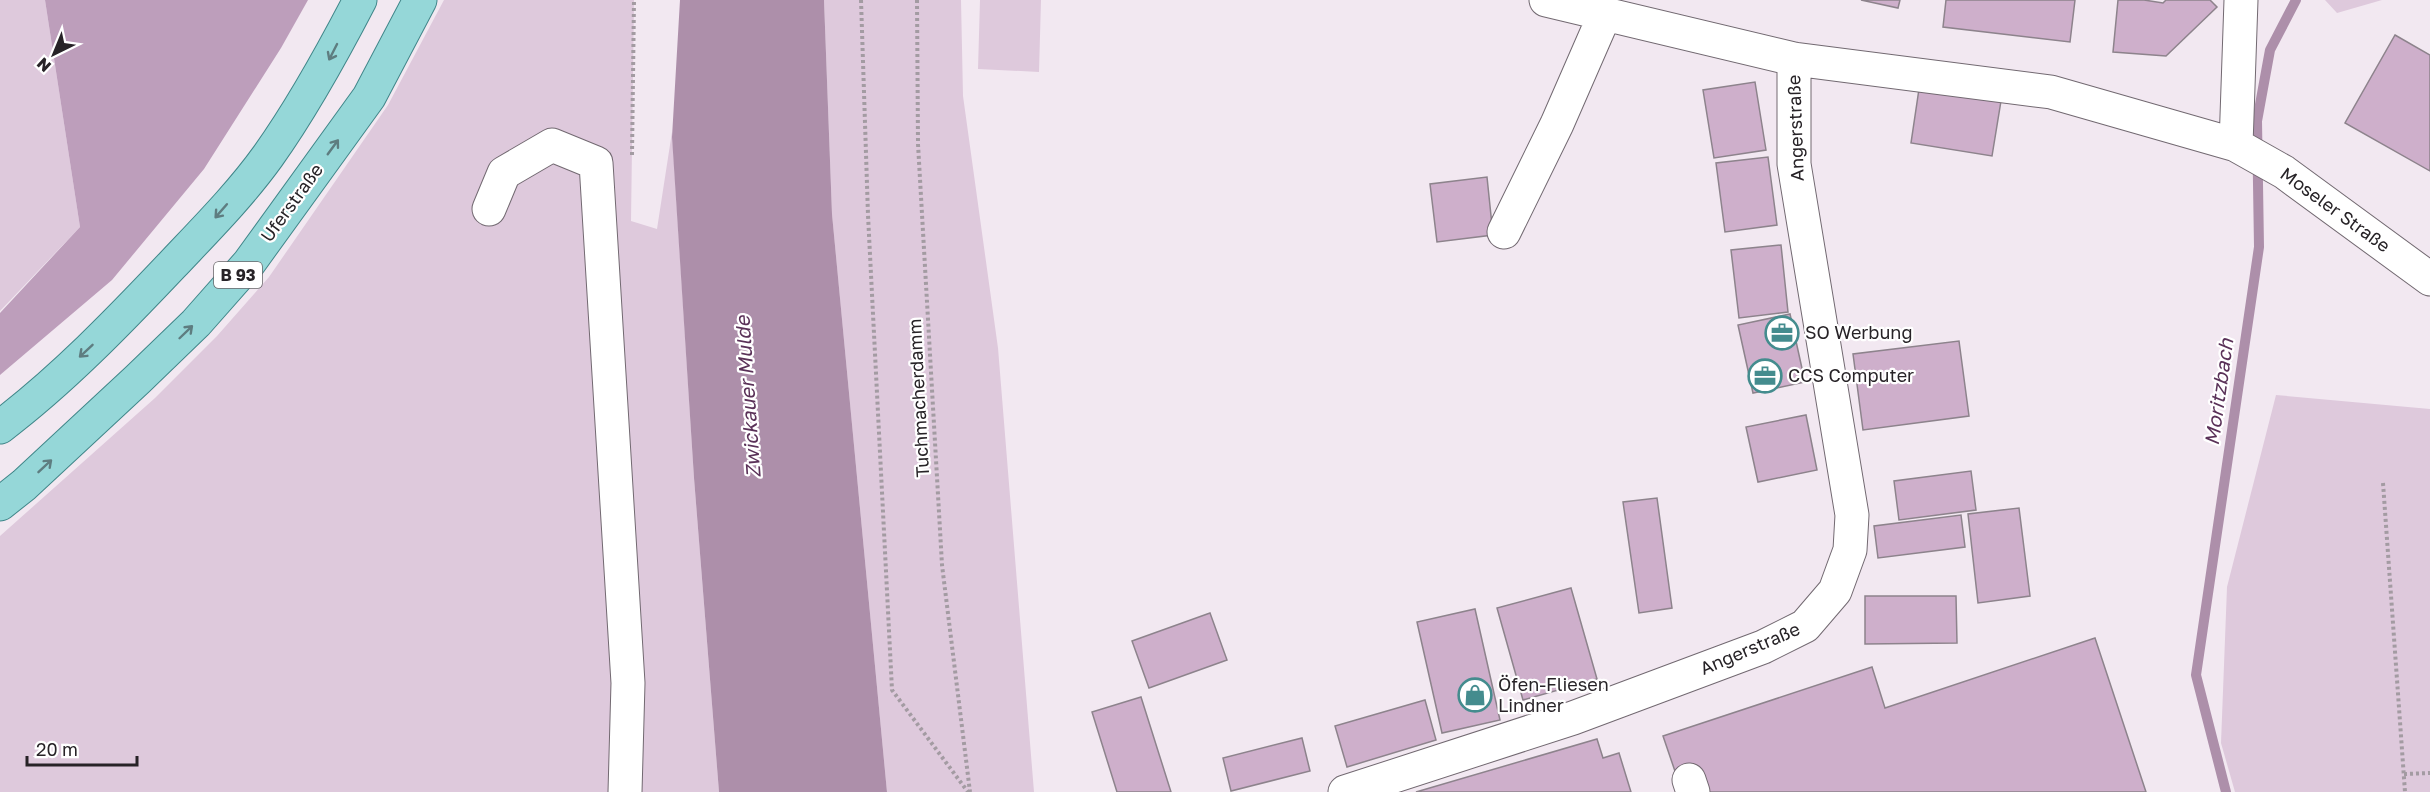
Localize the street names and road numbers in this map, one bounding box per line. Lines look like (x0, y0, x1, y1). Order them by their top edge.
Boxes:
street label: Angerstraße (1782, 75, 1808, 182)
street label: Uferstraße (255, 159, 327, 246)
street label: Moseler Straße (2277, 162, 2395, 256)
road number: B 93 (214, 262, 262, 288)
street label: Tuchmacherdamm (903, 318, 933, 478)
street label: Angerstraße (1696, 617, 1803, 679)

